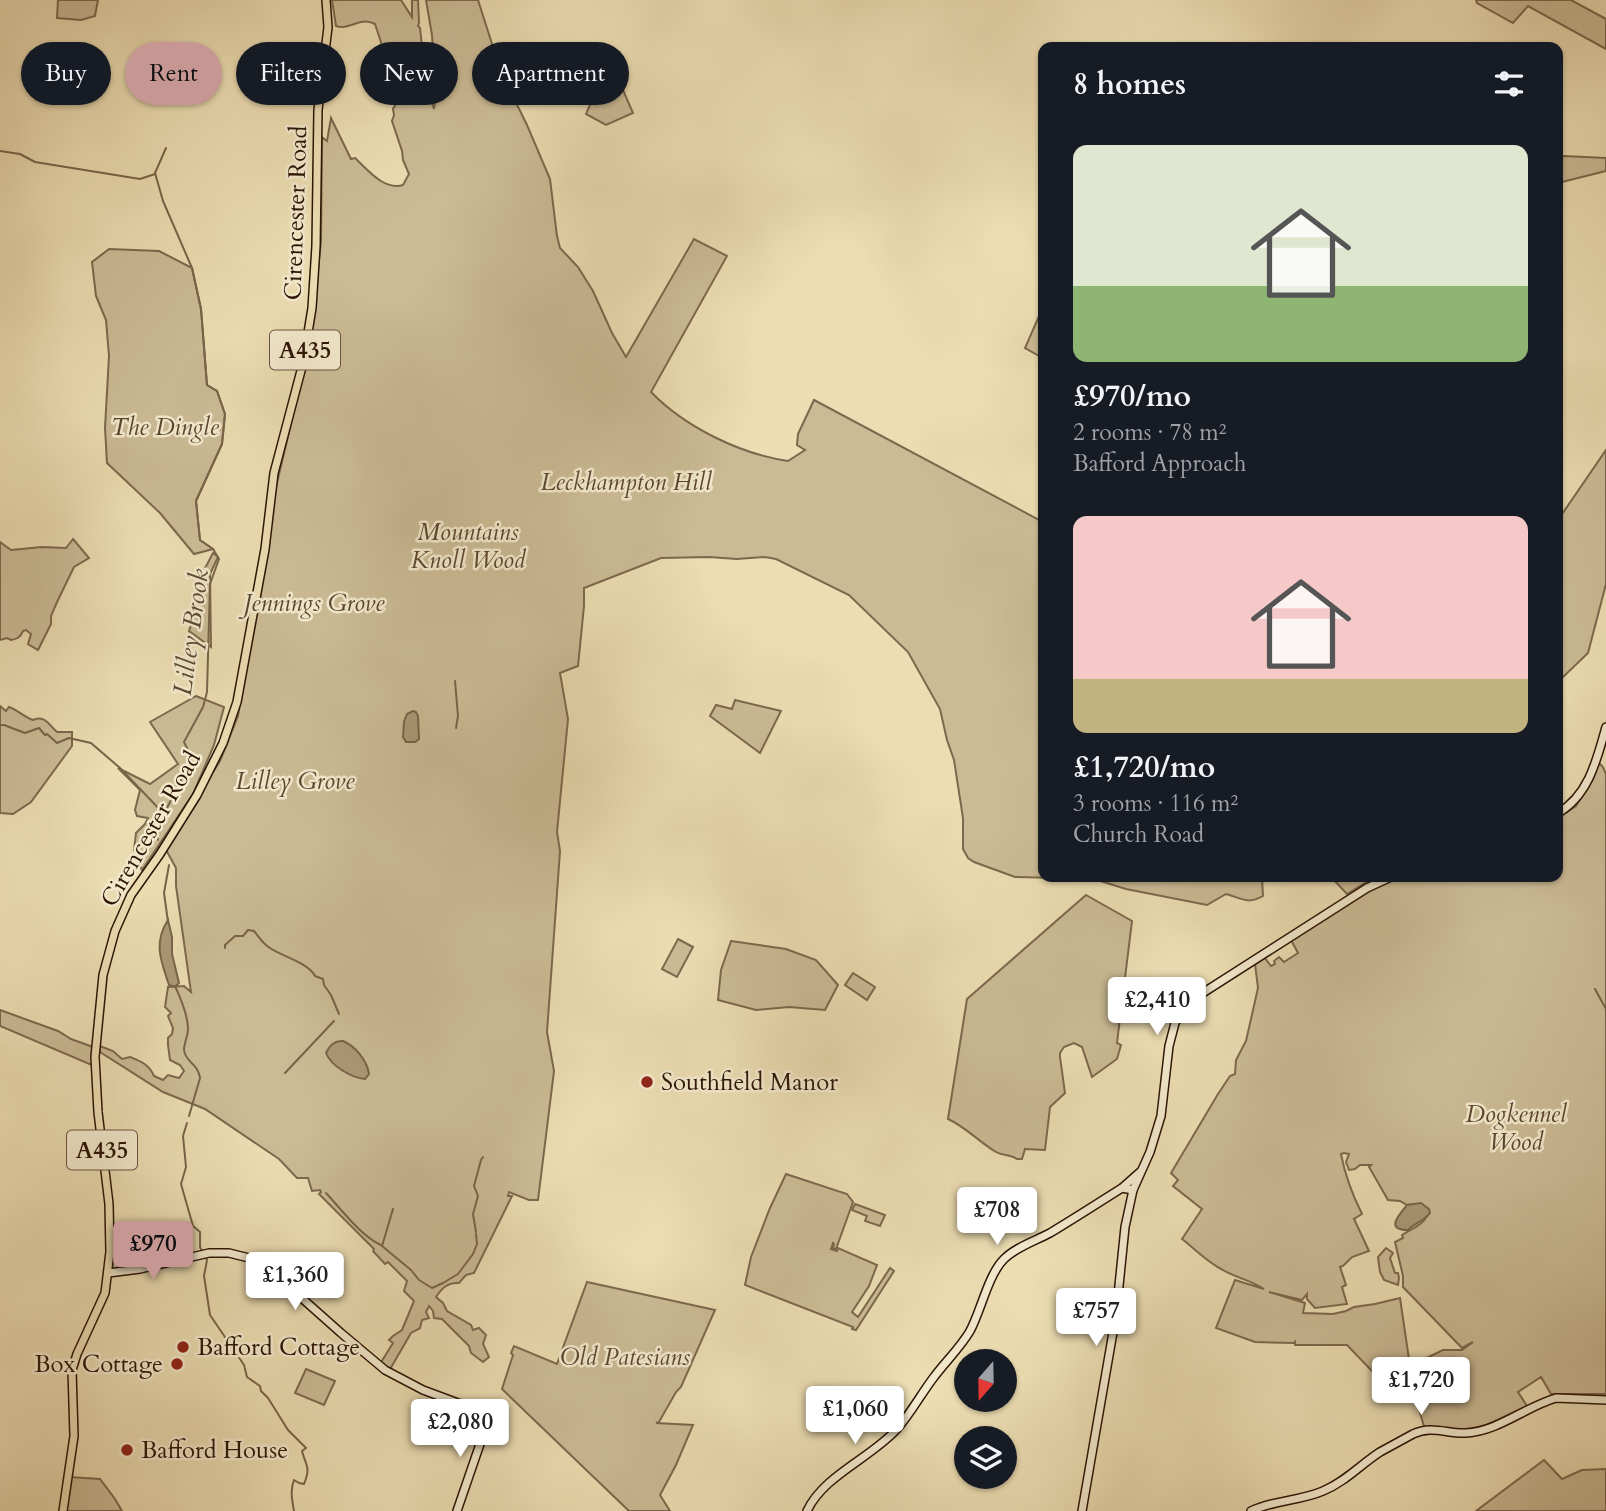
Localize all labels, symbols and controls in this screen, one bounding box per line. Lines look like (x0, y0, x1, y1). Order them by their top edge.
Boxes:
chip: Buy (21, 42, 111, 105)
chip: Rent (125, 42, 222, 105)
chip: Filters (236, 42, 346, 105)
chip: New (360, 42, 458, 105)
chip: Apartment (472, 42, 629, 105)
text: 8 homes (1073, 64, 1186, 105)
icon: filters (1490, 65, 1528, 103)
street label: Cirencester Road (276, 125, 316, 301)
icon: home (1238, 190, 1364, 316)
road number: A435 (270, 330, 340, 370)
text: £970/mo (1073, 376, 1191, 417)
park label: The Dingle (111, 411, 220, 444)
text: 2 rooms · 78 m² (1073, 417, 1226, 448)
text: Bafford Approach (1073, 448, 1246, 479)
park label: Leckhampton Hill (541, 466, 713, 499)
park label: Mountains Knoll Wood (411, 516, 527, 577)
icon: home (1238, 561, 1364, 687)
water label: Lilley Brook (165, 566, 217, 698)
park label: Jennings Grove (238, 587, 385, 620)
street label: Cirencester Road (93, 745, 209, 913)
text: £1,720/mo (1073, 747, 1215, 788)
park label: Lilley Grove (235, 765, 355, 798)
text: 3 rooms · 116 m² (1073, 788, 1238, 819)
text: Church Road (1073, 819, 1204, 850)
pin: £2,410 (1100, 978, 1214, 1037)
text: £2,410 (1124, 984, 1190, 1015)
place label: Southfield Manor (661, 1066, 838, 1099)
marker: Southfield Manor (639, 1074, 655, 1090)
park label: Dogkennel Wood (1465, 1098, 1568, 1159)
road number: A435 (67, 1130, 137, 1170)
pin: £708 (956, 1188, 1038, 1247)
text: £708 (973, 1194, 1021, 1225)
pin: £970 (112, 1222, 194, 1281)
text: £970 (129, 1228, 177, 1259)
pin: £1,360 (238, 1252, 352, 1312)
text: £1,360 (262, 1259, 328, 1290)
pin: £757 (1055, 1288, 1137, 1348)
text: £757 (1072, 1295, 1120, 1326)
place label: Bafford Cottage (197, 1331, 360, 1364)
marker: Bafford Cottage (175, 1339, 191, 1355)
park label: Old Patesians (560, 1341, 690, 1374)
place label: Box Cottage (34, 1348, 163, 1381)
north arrow (954, 1349, 1017, 1412)
map controls (954, 1349, 1017, 1489)
marker: Box Cottage (169, 1356, 185, 1372)
pin: £1,720 (1364, 1358, 1478, 1417)
text: £1,720 (1388, 1364, 1454, 1395)
pin: £1,060 (798, 1386, 912, 1446)
text: £1,060 (822, 1393, 888, 1424)
pin: £2,080 (403, 1400, 517, 1459)
text: £2,080 (427, 1406, 493, 1437)
button: layers (954, 1426, 1017, 1489)
place label: Bafford House (141, 1434, 288, 1467)
marker: Bafford House (119, 1442, 135, 1458)

